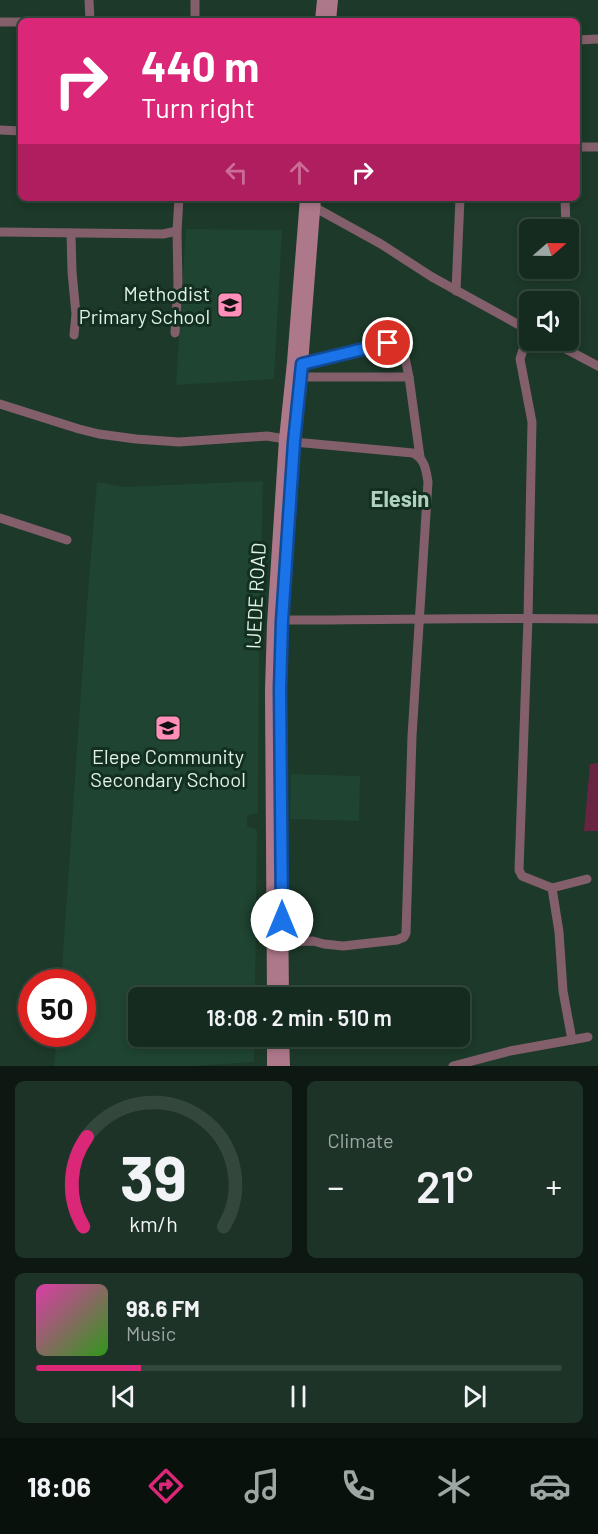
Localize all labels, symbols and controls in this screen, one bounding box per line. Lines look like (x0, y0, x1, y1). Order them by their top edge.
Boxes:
text: 440 m (141, 40, 259, 90)
icon: right (42, 42, 120, 120)
text: Turn right (141, 91, 255, 123)
icon: left (220, 156, 253, 189)
icon: ahead (283, 156, 316, 189)
icon: right (346, 156, 379, 189)
north arrow (519, 219, 579, 279)
map controls (519, 219, 579, 351)
place label: Methodist Primary School (79, 281, 210, 328)
school or university icon: Methodist Primary School (215, 290, 245, 320)
button: sound (519, 291, 579, 351)
pin (362, 317, 413, 368)
icon: arrive (371, 326, 404, 359)
district label: Elesin (371, 485, 429, 511)
street label: IJEDE ROAD (240, 542, 270, 650)
school or university icon: Elepe Community Secondary School (153, 713, 183, 743)
place label: Elepe Community Secondary School (90, 744, 246, 791)
position arrow (250, 888, 314, 952)
speed limit sign: 50 (18, 969, 96, 1047)
text: 18:08 · 2 min · 510 m (206, 1004, 392, 1030)
text: Climate (328, 1128, 394, 1152)
text: 39 (120, 1139, 187, 1213)
text: 21° (416, 1158, 473, 1212)
text: − (328, 1166, 344, 1206)
text: + (545, 1166, 562, 1206)
text: km/h (129, 1211, 178, 1236)
text: 98.6 FM (126, 1295, 200, 1321)
text: Music (126, 1321, 176, 1345)
icon: previous (107, 1380, 140, 1413)
icon: pause (282, 1380, 315, 1413)
icon: next (458, 1380, 491, 1413)
icon: directions (145, 1465, 187, 1507)
icon: music (241, 1465, 283, 1507)
icon: phone (337, 1465, 379, 1507)
icon: climate (433, 1465, 475, 1507)
icon: car (529, 1465, 571, 1507)
text: 18:06 (27, 1470, 91, 1502)

